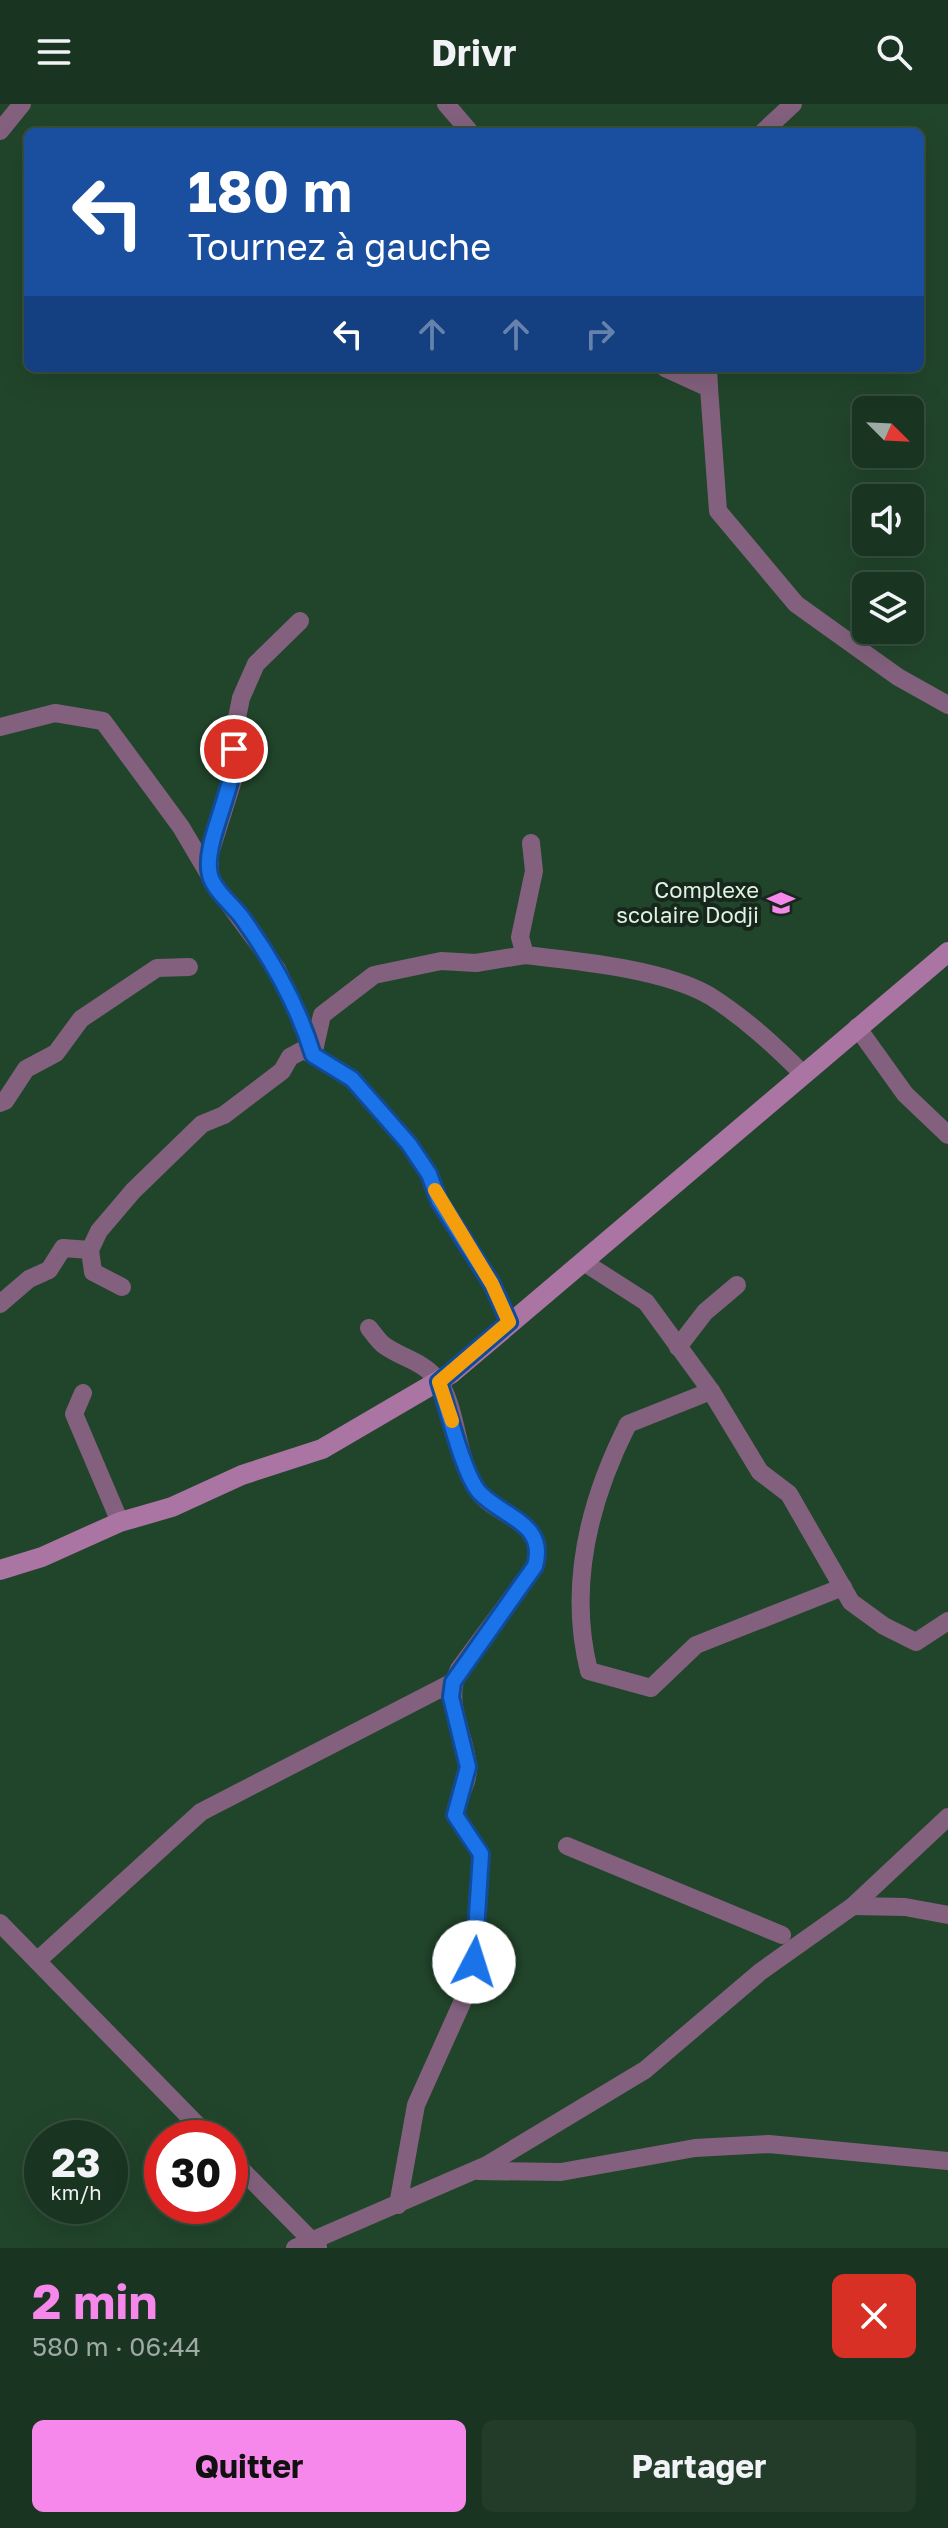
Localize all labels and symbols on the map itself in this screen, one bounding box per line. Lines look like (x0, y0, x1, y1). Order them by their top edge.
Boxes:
north arrow (852, 396, 924, 468)
pin (200, 715, 268, 783)
place label: Complexe scolaire Dodji (616, 876, 759, 928)
school or university icon: Complexe scolaire Dodji (766, 888, 796, 918)
position arrow (432, 1920, 516, 2004)
speed limit sign: 30 (144, 2120, 248, 2224)

